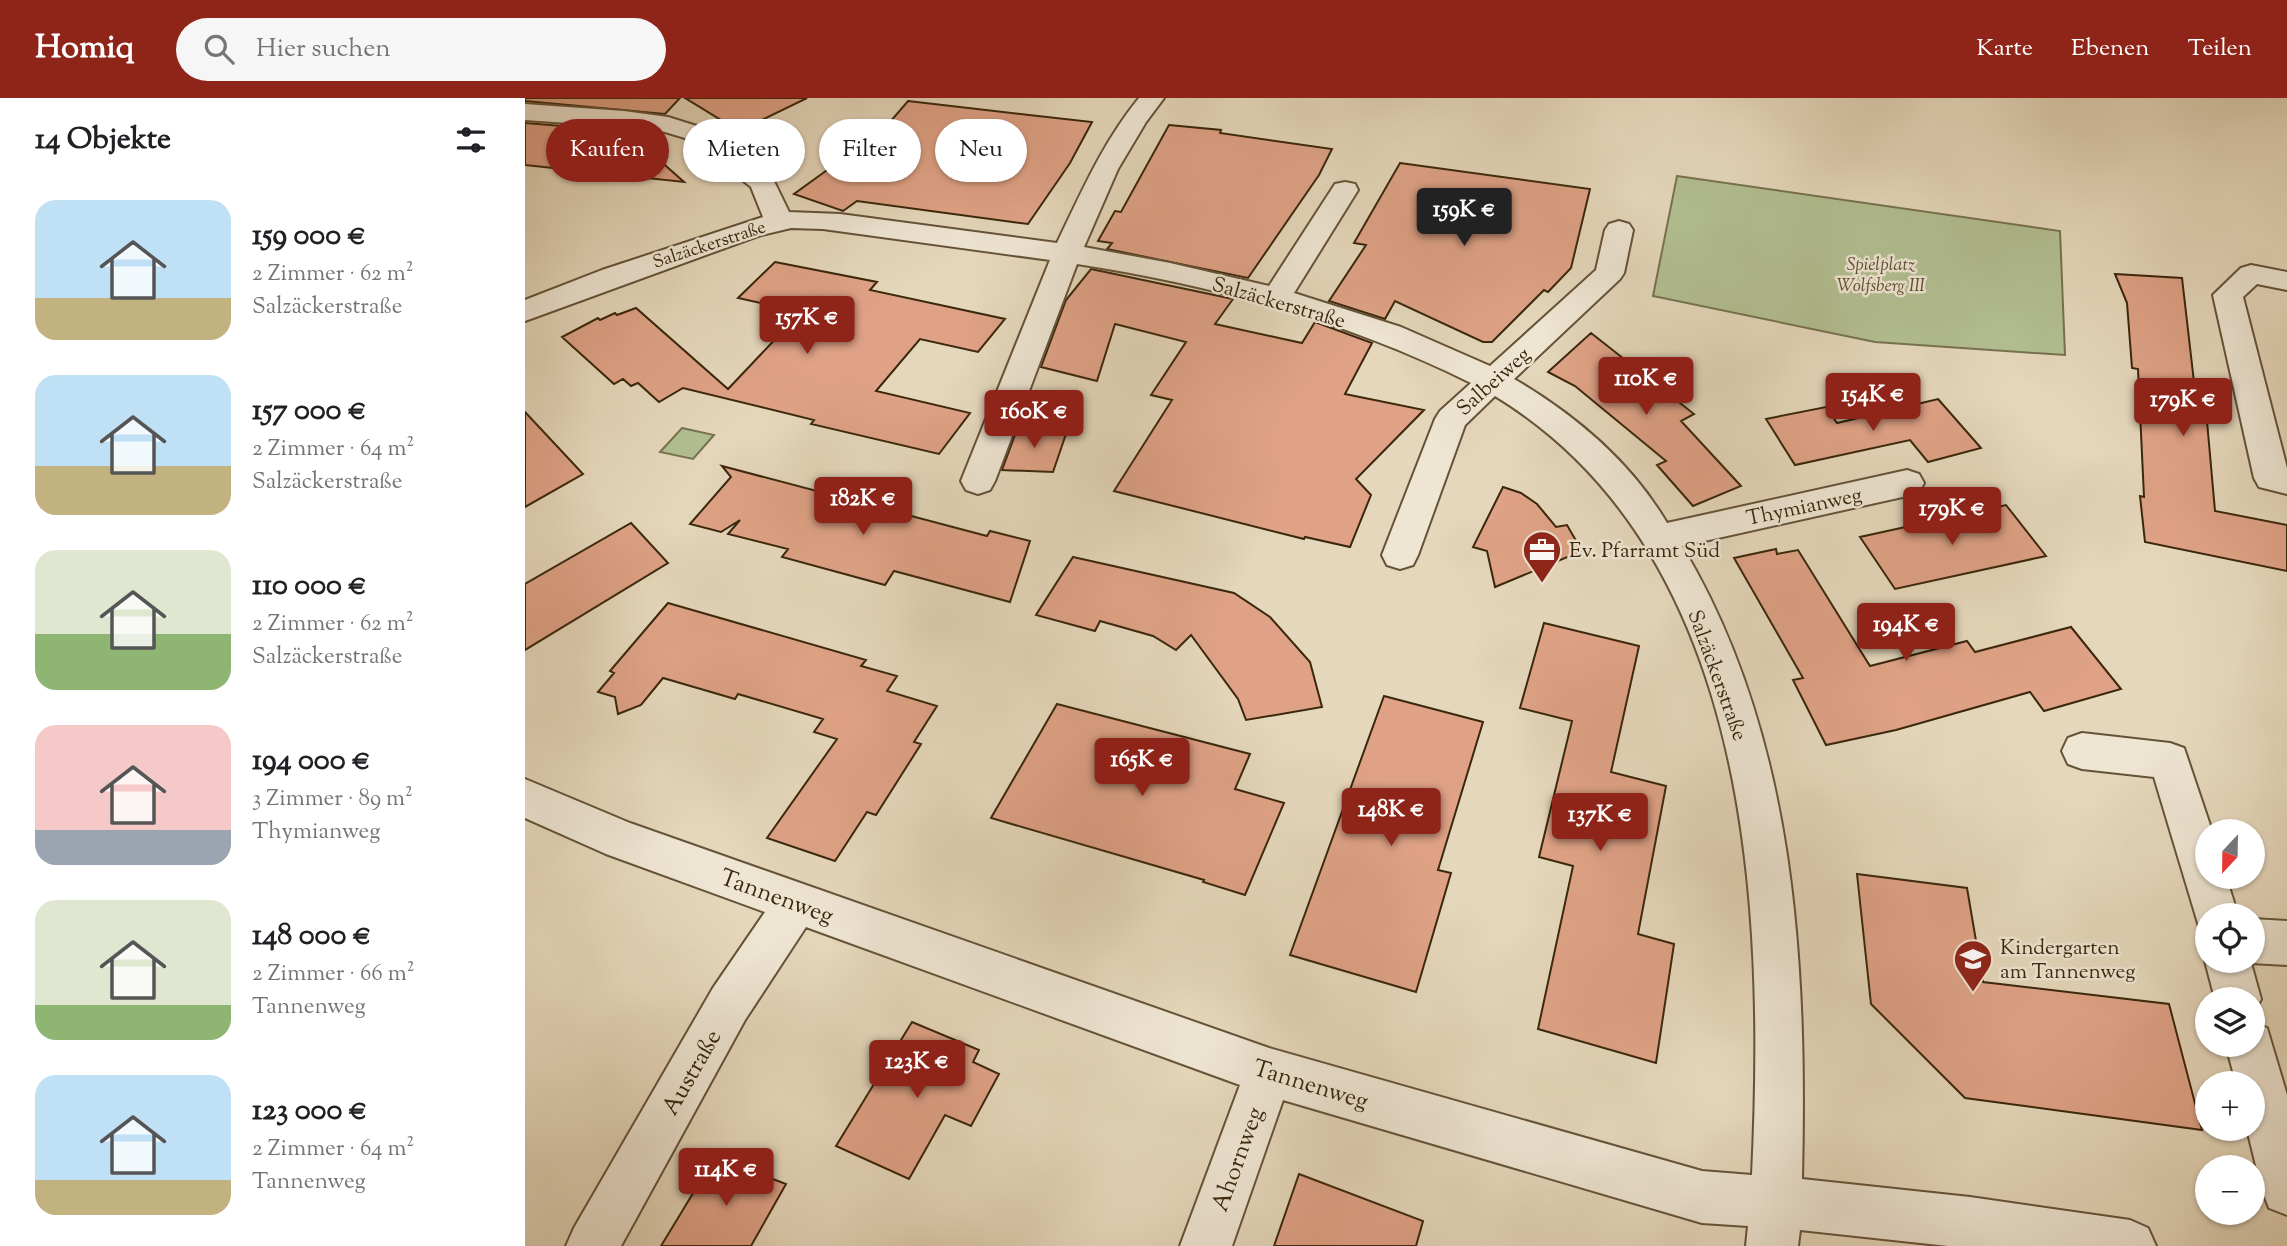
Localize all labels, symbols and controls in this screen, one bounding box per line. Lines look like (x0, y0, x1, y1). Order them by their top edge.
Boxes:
search box (176, 18, 666, 81)
text: Homiq (35, 25, 134, 73)
icon: search (200, 30, 238, 68)
text: Hier suchen (256, 31, 391, 68)
text: Karte (1976, 32, 2033, 66)
text: Ebenen (2071, 32, 2149, 66)
text: Teilen (2187, 32, 2252, 66)
text: 14 Objekte (35, 119, 171, 162)
chip: Kaufen (546, 119, 669, 182)
chip: Mieten (683, 119, 805, 182)
chip: Filter (819, 119, 921, 182)
chip: Neu (935, 119, 1027, 182)
icon: filters (452, 121, 490, 159)
pin: 159K € (1407, 188, 1521, 248)
text: 159K € (1433, 194, 1495, 227)
text: 159 000 € (252, 215, 366, 258)
street label: Salzäckerstraße (650, 215, 770, 276)
icon: home (91, 228, 175, 312)
park label: Spielplatz Wolfsberg III (1837, 253, 1925, 300)
text: 2 Zimmer · 62 m² (252, 258, 414, 291)
street label: Salzäckerstraße (1208, 271, 1349, 337)
text: Salzäckerstraße (252, 291, 402, 324)
pin: 157K € (750, 296, 864, 356)
text: 157K € (776, 302, 838, 335)
street label: Salbeiweg (1451, 341, 1538, 424)
pin: 110K € (1589, 358, 1703, 417)
text: 110K € (1614, 363, 1678, 396)
pin: 154K € (1816, 374, 1930, 433)
pin: 179K € (2126, 378, 2240, 438)
text: 154K € (1842, 379, 1904, 412)
text: 179K € (2150, 384, 2216, 417)
text: 157 000 € (252, 390, 366, 433)
pin: 160K € (977, 390, 1091, 450)
text: 160K € (1000, 396, 1068, 429)
icon: home (91, 403, 175, 487)
text: 2 Zimmer · 64 m² (252, 433, 414, 466)
text: Salzäckerstraße (252, 466, 402, 499)
pin: 182K € (806, 478, 920, 537)
street label: Thymianweg (1744, 481, 1865, 535)
text: 182K € (830, 483, 896, 516)
pin: 179K € (1895, 488, 2009, 547)
text: 179K € (1919, 493, 1985, 526)
office icon: Ev. Pfarramt Süd (1521, 529, 1563, 584)
place label: Ev. Pfarramt Süd (1569, 537, 1720, 567)
text: 110 000 € (252, 565, 367, 608)
icon: home (91, 578, 175, 662)
pin: 194K € (1849, 603, 1963, 663)
street label: Salzäckerstraße (1679, 606, 1754, 745)
text: 2 Zimmer · 62 m² (252, 608, 414, 641)
text: 194K € (1873, 609, 1939, 642)
text: Salzäckerstraße (252, 641, 402, 674)
pin: 165K € (1085, 738, 1199, 798)
text: 194 000 € (252, 740, 370, 783)
text: 165K € (1111, 744, 1173, 777)
icon: home (91, 753, 175, 837)
text: 3 Zimmer · 89 m² (252, 783, 413, 816)
pin: 148K € (1334, 788, 1448, 848)
text: 148K € (1358, 794, 1424, 827)
pin: 137K € (1543, 794, 1657, 853)
text: 137K € (1568, 799, 1632, 832)
text: Thymianweg (252, 816, 380, 849)
north arrow (2195, 819, 2265, 889)
map controls (2195, 819, 2265, 1225)
street label: Tannenweg (715, 862, 838, 934)
button: locate (2195, 903, 2265, 973)
text: 148 000 € (252, 915, 371, 958)
icon: home (91, 928, 175, 1012)
place label: Kindergarten am Tannenweg (2000, 934, 2135, 988)
school or university icon: Kindergarten am Tannenweg (1952, 938, 1994, 993)
text: 2 Zimmer · 66 m² (252, 958, 414, 991)
button: layers (2195, 987, 2265, 1057)
text: Tannenweg (252, 991, 366, 1024)
street label: Austraße (654, 1024, 731, 1122)
pin: 123K € (860, 1040, 974, 1100)
text: 123K € (885, 1046, 949, 1079)
street label: Tannenweg (1249, 1052, 1372, 1120)
button: + (2195, 1071, 2265, 1141)
text: 123 000 € (252, 1090, 367, 1133)
street label: Ahornweg (1204, 1102, 1274, 1217)
icon: home (91, 1103, 175, 1187)
text: 2 Zimmer · 64 m² (252, 1133, 414, 1166)
pin: 114K € (669, 1148, 783, 1208)
text: 114K € (695, 1154, 757, 1187)
button: − (2195, 1155, 2265, 1225)
text: Tannenweg (252, 1166, 366, 1199)

